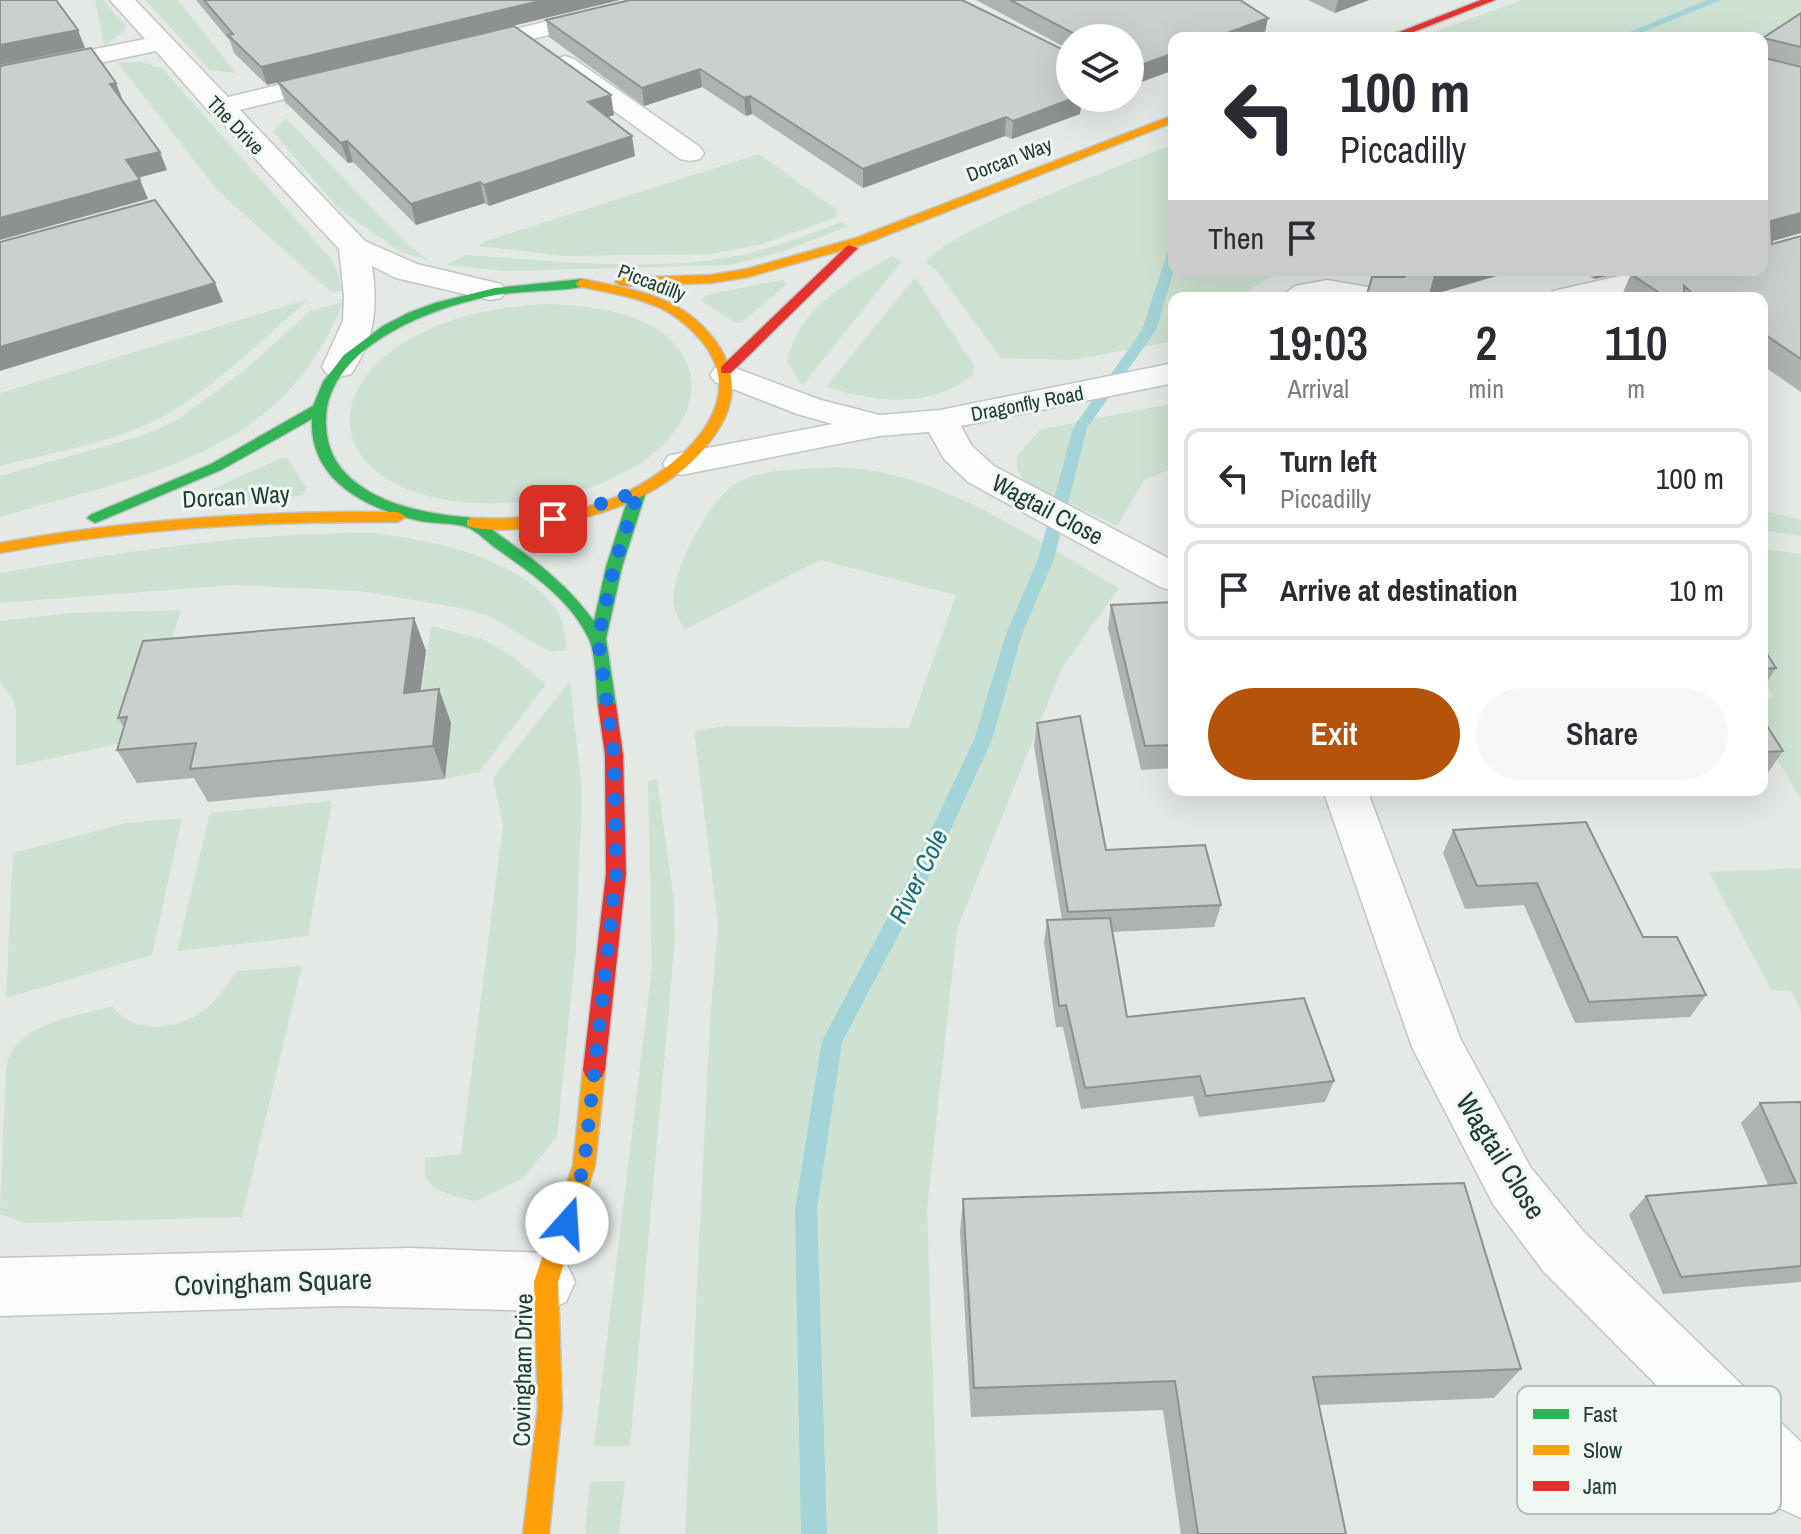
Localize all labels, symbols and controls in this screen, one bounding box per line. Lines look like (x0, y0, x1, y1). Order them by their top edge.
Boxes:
map controls (1056, 24, 1144, 112)
button: layers (1056, 24, 1144, 112)
text: 100 m (1340, 54, 1470, 129)
icon: left (1208, 64, 1312, 168)
street label: The Drive (201, 90, 271, 160)
text: Piccadilly (1340, 126, 1466, 174)
street label: Dorcan Way (962, 130, 1056, 188)
icon: arrive (1280, 216, 1324, 260)
text: Then (1208, 218, 1264, 258)
street label: Piccadilly (614, 257, 690, 307)
text: 19:03 (1268, 310, 1368, 375)
text: 2 (1475, 310, 1497, 375)
text: 110 (1604, 310, 1668, 375)
text: Arrival (1287, 371, 1349, 406)
text: min (1469, 371, 1504, 406)
text: m (1627, 371, 1645, 406)
street label: Dragonfly Road (968, 379, 1086, 427)
text: Turn left (1280, 441, 1377, 481)
icon: left (1212, 456, 1256, 500)
text: 100 m (1656, 458, 1724, 498)
street label: Wagtail Close (987, 466, 1109, 552)
street label: Dorcan Way (181, 477, 291, 515)
text: Piccadilly (1280, 481, 1371, 516)
pin (519, 485, 587, 553)
icon: arrive (531, 497, 575, 541)
icon: arrive (1212, 568, 1256, 612)
text: Arrive at destination (1280, 570, 1518, 610)
text: 10 m (1669, 570, 1724, 610)
button: Exit (1208, 688, 1460, 780)
button: Share (1476, 688, 1728, 780)
water label: River Cole (880, 823, 956, 929)
street label: Wagtail Close (1447, 1086, 1555, 1226)
position arrow (525, 1181, 609, 1265)
street label: Covingham Square (173, 1260, 373, 1304)
street label: Covingham Drive (505, 1293, 539, 1447)
legend (1517, 1386, 1781, 1514)
text: Fast (1583, 1399, 1617, 1429)
text: Slow (1583, 1435, 1622, 1465)
text: Jam (1583, 1471, 1617, 1501)

